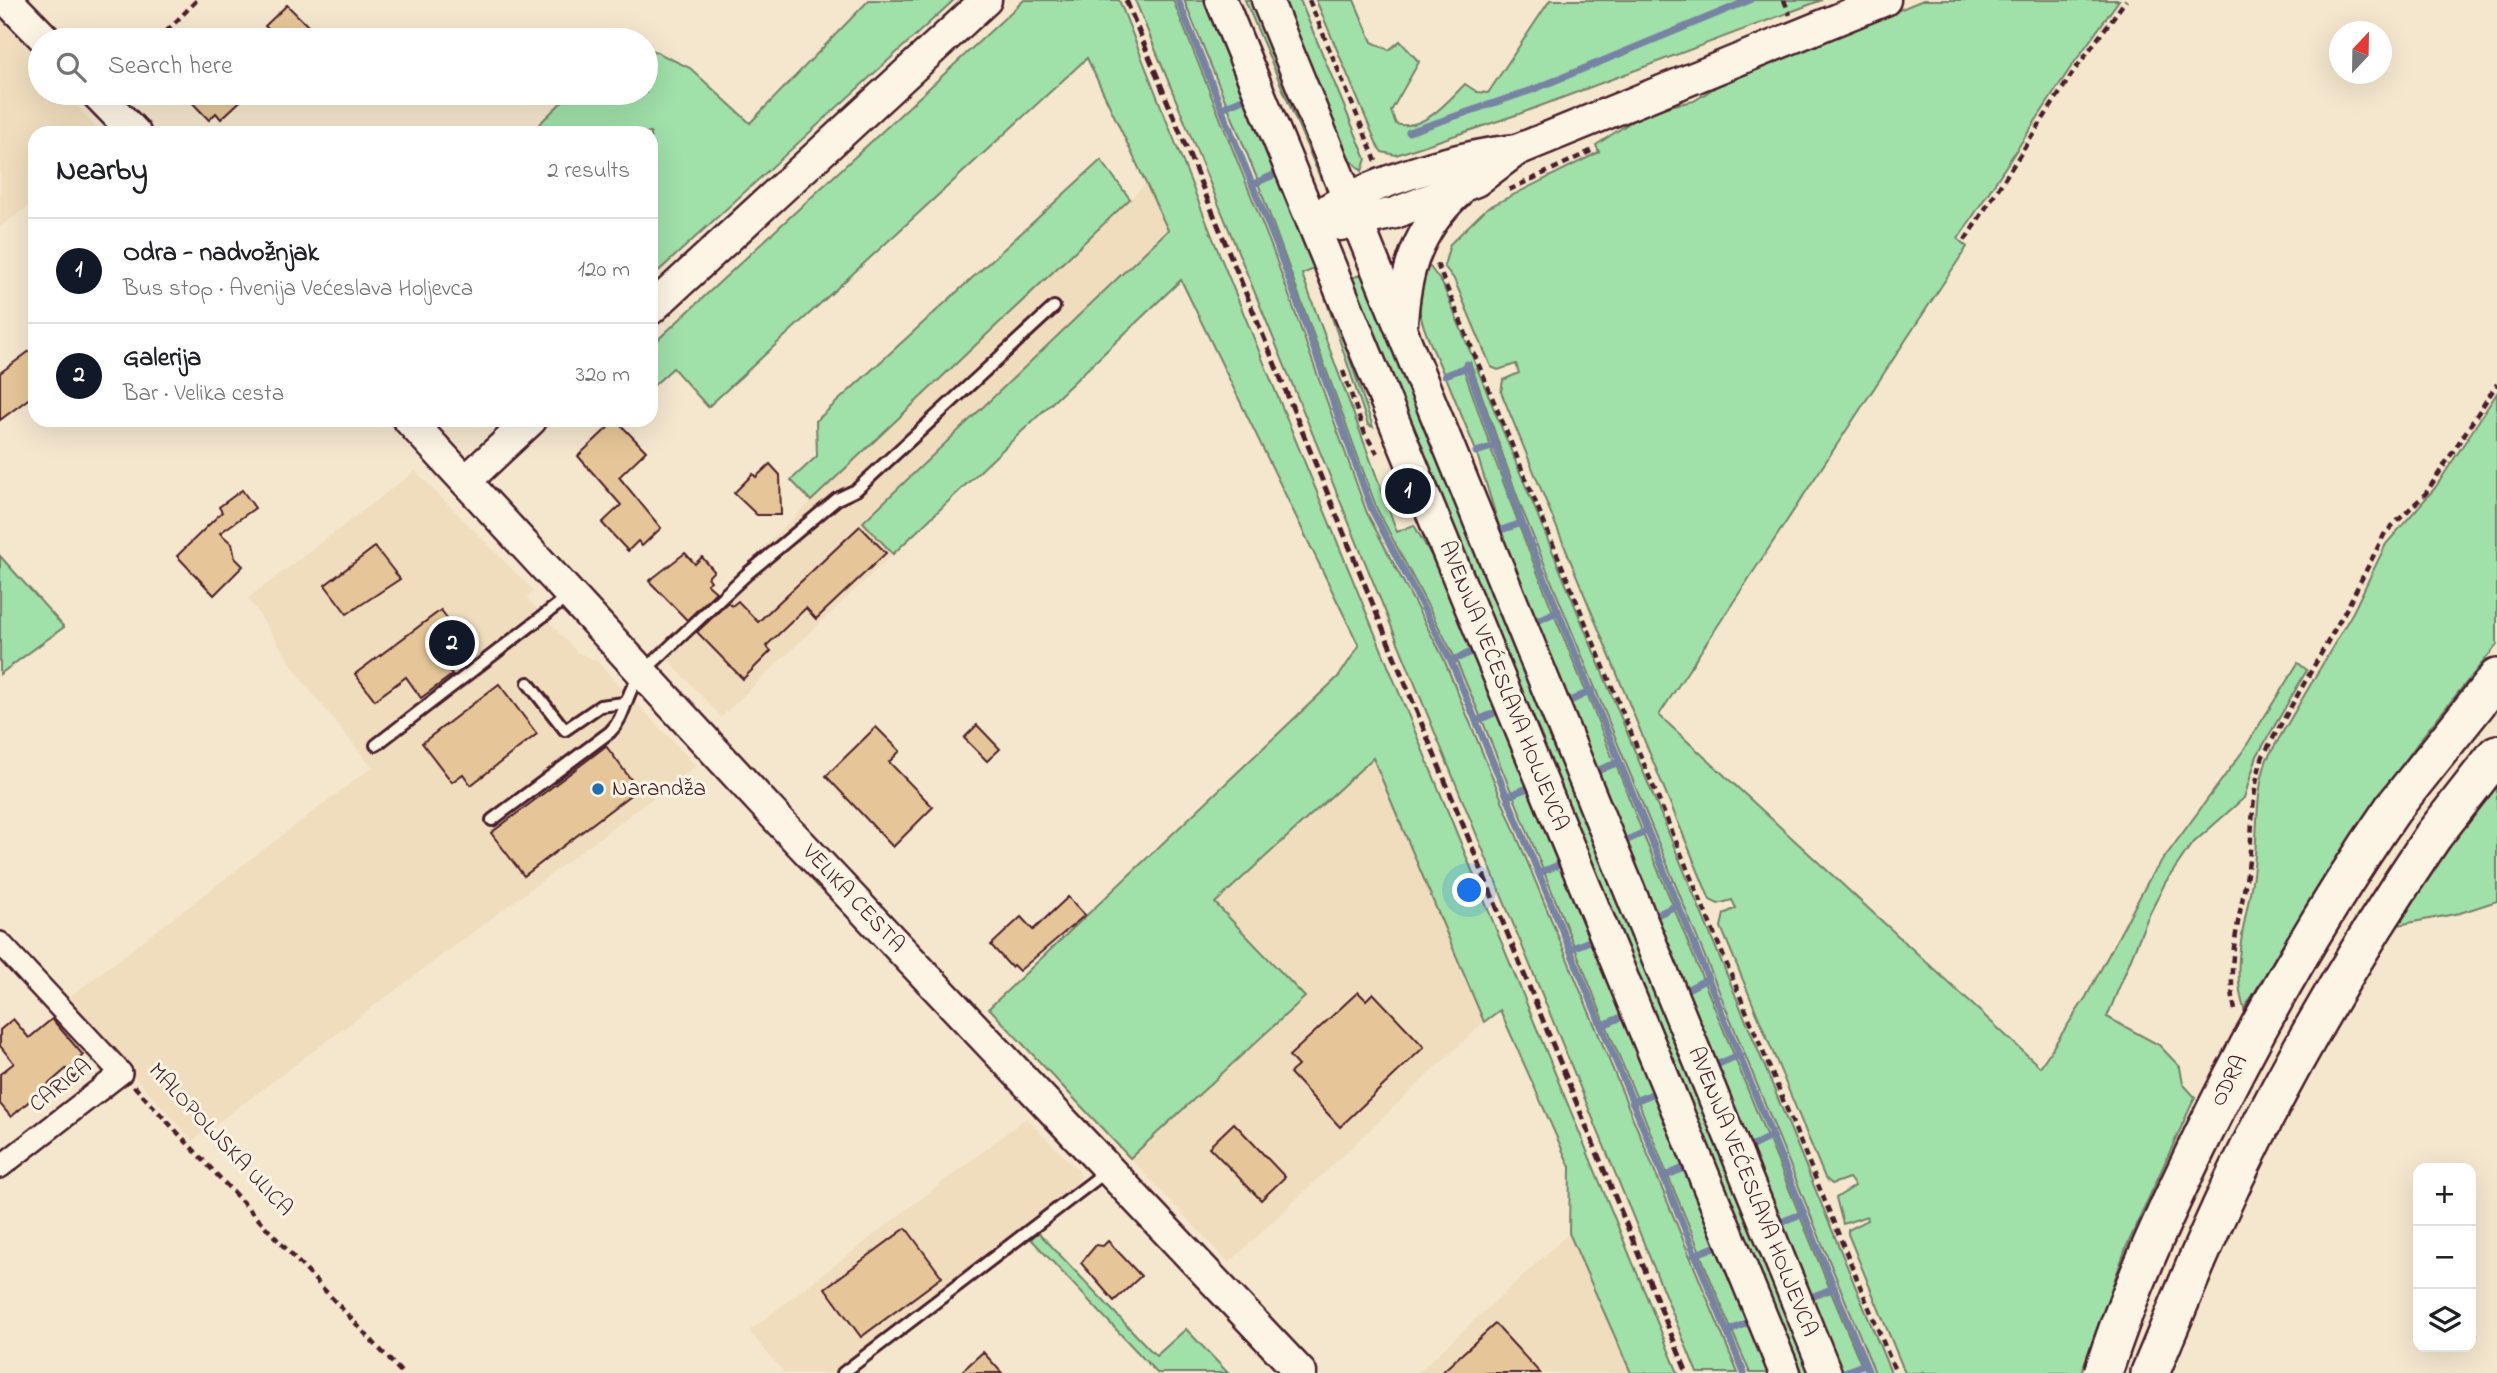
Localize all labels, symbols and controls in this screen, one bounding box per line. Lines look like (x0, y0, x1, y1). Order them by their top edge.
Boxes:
north arrow (2329, 21, 2392, 84)
search box (28, 28, 658, 105)
icon: search (52, 48, 90, 86)
text: Search here (108, 48, 233, 86)
text: Nearby (56, 150, 148, 194)
text: 2 results (547, 155, 630, 188)
text: Odra - nadvožnjak (123, 235, 319, 273)
text: 1 (75, 254, 83, 287)
text: 120 m (578, 254, 630, 287)
text: Bus stop · Avenija Većeslava Holjevca (123, 273, 473, 306)
text: Galerija (123, 340, 201, 378)
text: 2 (73, 359, 85, 392)
text: 320 m (576, 359, 630, 392)
text: Bar · Velika cesta (123, 378, 284, 411)
pin: 1 (1385, 465, 1431, 517)
street label: AVENIJA VEĆESLAVA HOLJEVCA (1430, 536, 1576, 836)
pin: 2 (429, 617, 475, 669)
place label: Narandža (612, 773, 706, 806)
marker: Narandža (590, 781, 606, 797)
street label: VELIKA CESTA (793, 836, 912, 961)
your location (1452, 873, 1486, 907)
street label: AVENIJA VEĆESLAVA HOLJEVCA (1679, 1042, 1825, 1342)
street label: ODRA (2203, 1049, 2257, 1113)
street label: CARICA (23, 1051, 99, 1121)
street label: MALOPOLJSKA ULICA (140, 1056, 300, 1224)
map controls (2413, 1163, 2476, 1352)
button: + (2413, 1163, 2476, 1226)
button: − (2413, 1226, 2476, 1289)
button: layers (2413, 1289, 2476, 1352)

